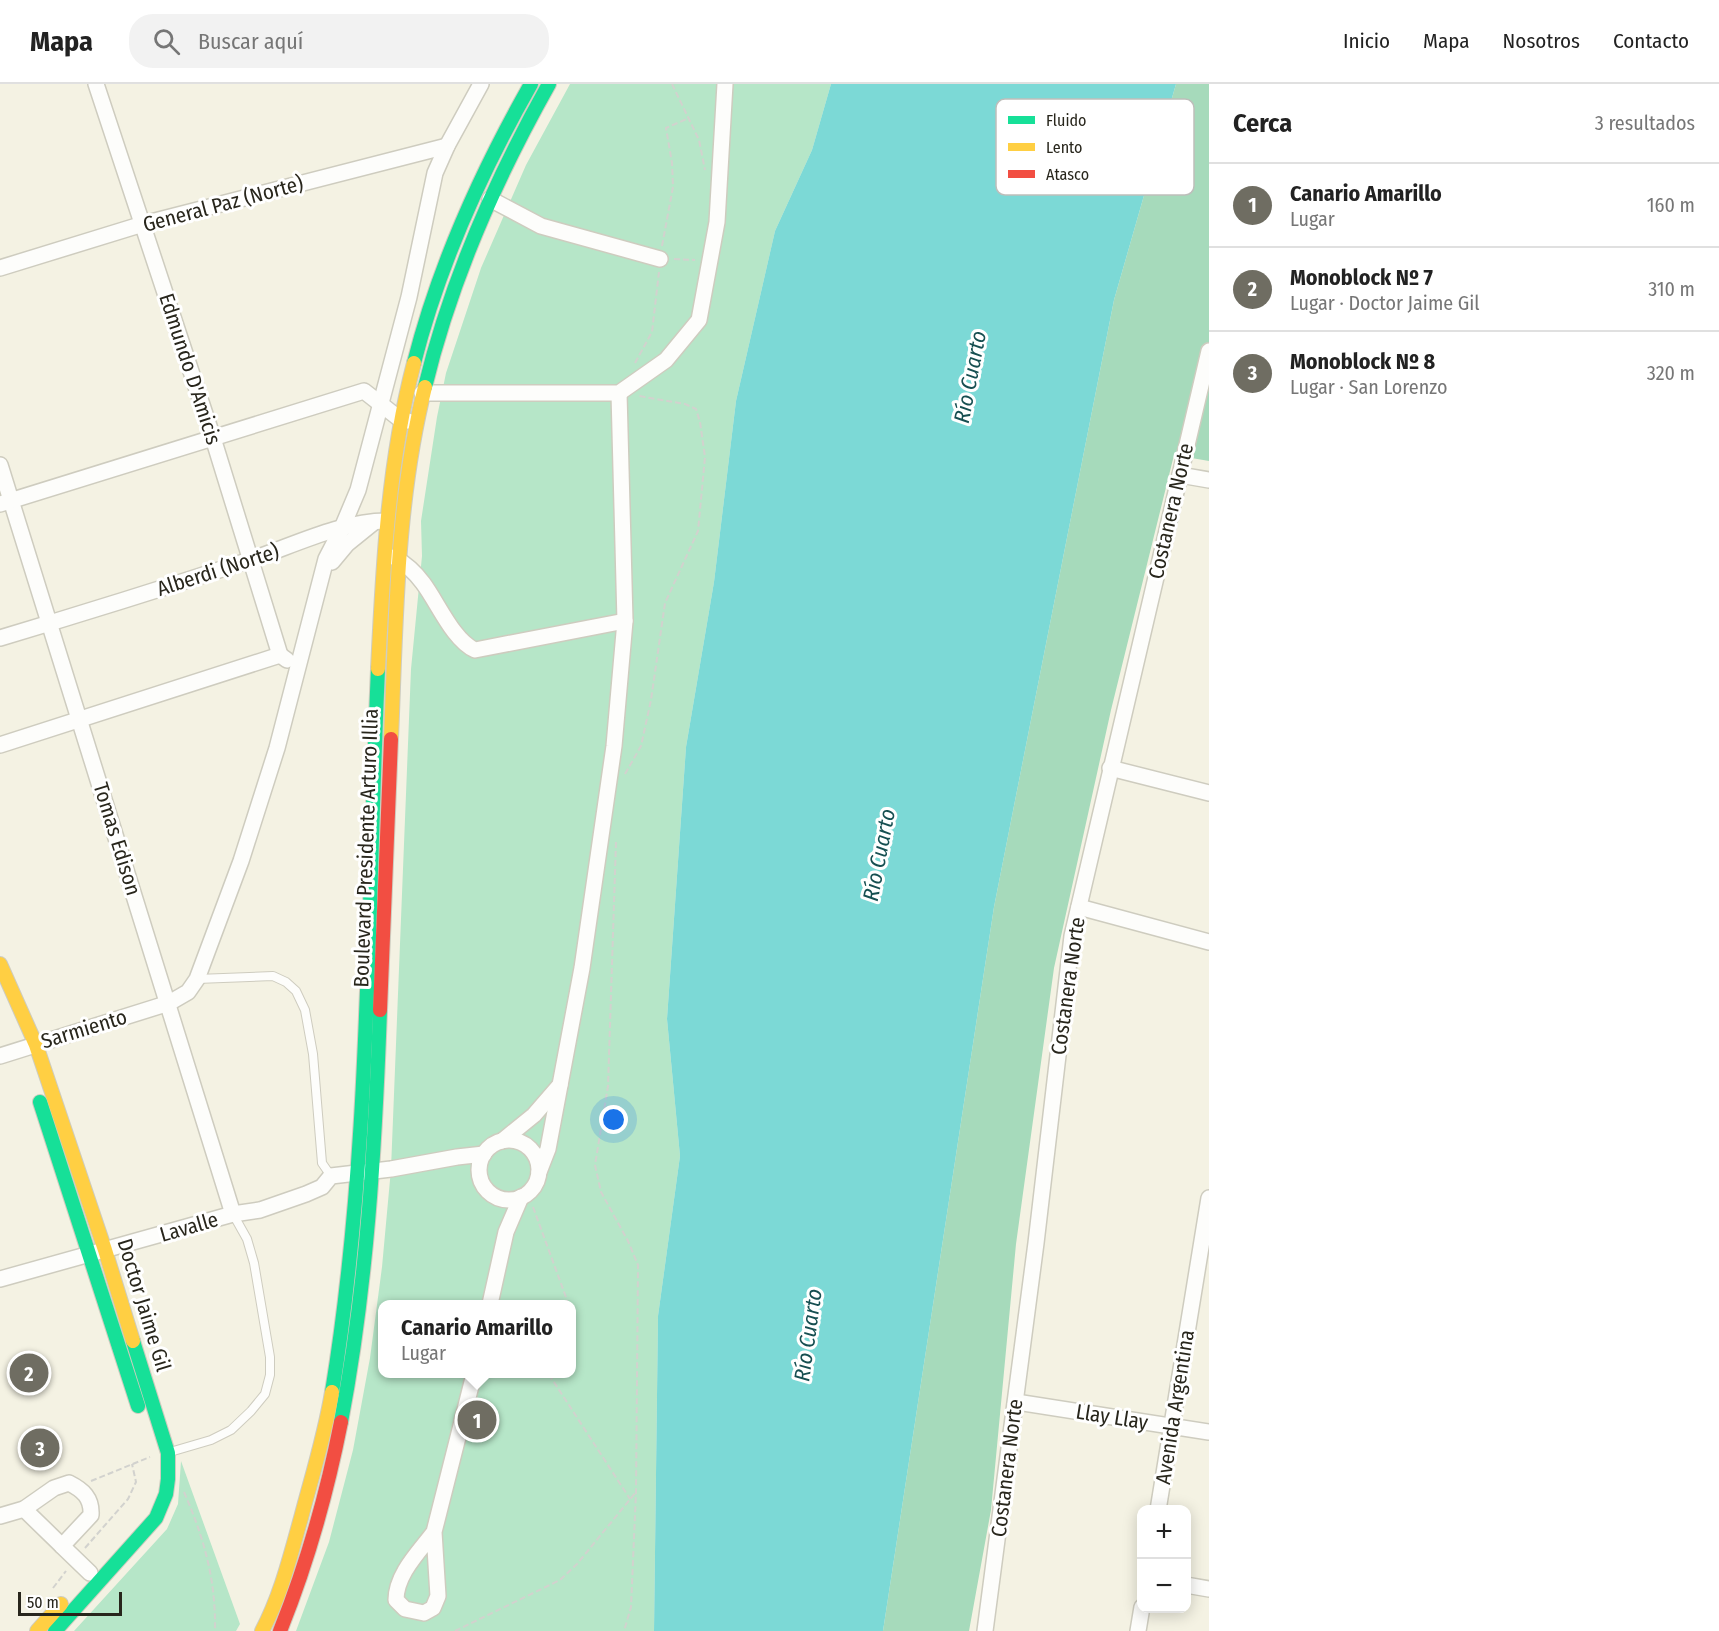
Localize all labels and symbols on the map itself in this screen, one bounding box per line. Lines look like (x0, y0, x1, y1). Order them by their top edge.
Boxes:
legend (996, 99, 1194, 195)
text: Fluido (1046, 111, 1086, 130)
text: Lento (1046, 138, 1082, 157)
text: Atasco (1046, 165, 1089, 184)
street label: General Paz (Norte) (140, 170, 306, 238)
street label: Edmundo D'Amicis (153, 290, 227, 448)
water label: Río Cuarto (948, 329, 992, 425)
street label: Costanera Norte (1143, 441, 1199, 581)
street label: Alberdi (Norte) (154, 538, 282, 602)
street label: Boulevard Presidente Arturo Illia (348, 708, 384, 988)
street label: Tomas Edison (87, 779, 147, 899)
water label: Río Cuarto (857, 807, 901, 903)
street label: Costanera Norte (1045, 916, 1091, 1056)
street label: Sarmiento (38, 1004, 130, 1054)
your location (599, 1105, 628, 1134)
street label: Lavalle (157, 1206, 221, 1248)
street label: Doctor Jaime Gil (111, 1235, 177, 1375)
water label: Río Cuarto (788, 1287, 828, 1383)
street label: Avenida Argentina (1150, 1328, 1200, 1486)
pin: 2 (9, 1350, 48, 1396)
pin: 1 (458, 1398, 496, 1442)
street label: Costanera Norte (986, 1398, 1028, 1538)
street label: Llay Llay (1074, 1398, 1151, 1436)
pin: 3 (20, 1426, 60, 1470)
scale bar (18, 1589, 122, 1616)

